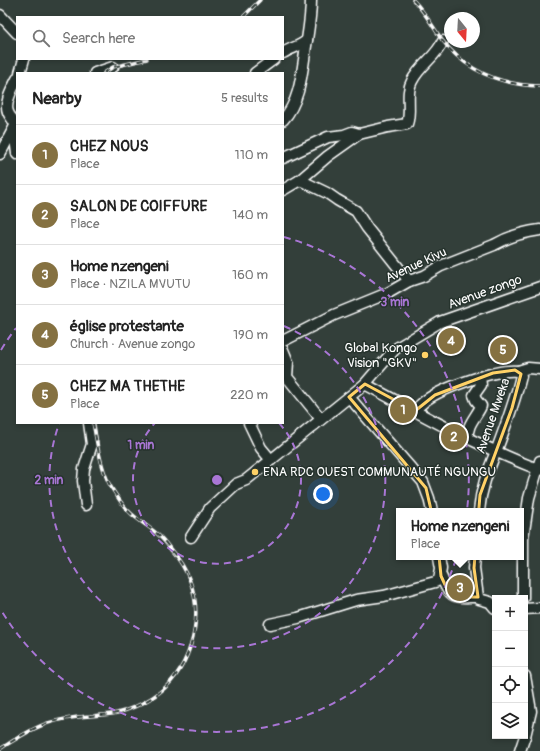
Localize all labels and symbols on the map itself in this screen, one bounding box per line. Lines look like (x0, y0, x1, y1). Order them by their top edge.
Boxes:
north arrow (444, 12, 480, 48)
street label: Avenue Kivu (383, 244, 449, 286)
street label: Avenue zongo (446, 271, 524, 313)
text: 3 min (381, 295, 410, 310)
pin: 4 (438, 326, 464, 356)
pin: 5 (490, 335, 516, 365)
place label: Global Kongo Vision "GKV" (345, 340, 417, 371)
marker: Global Kongo Vision "GKV" (420, 350, 430, 360)
street label: Avenue Mweka (473, 376, 513, 456)
pin: 1 (390, 395, 416, 425)
pin: 2 (441, 422, 467, 452)
text: 1 min (128, 438, 155, 453)
place label: ENA RDC OUEST COMMUNAUTÉ NGUNGU (263, 464, 496, 480)
marker: ENA RDC OUEST COMMUNAUTÉ NGUNGU (250, 467, 260, 477)
text: 2 min (35, 473, 64, 488)
centre of rings (210, 473, 224, 487)
your location (313, 484, 333, 504)
pin: 3 (447, 573, 473, 603)

